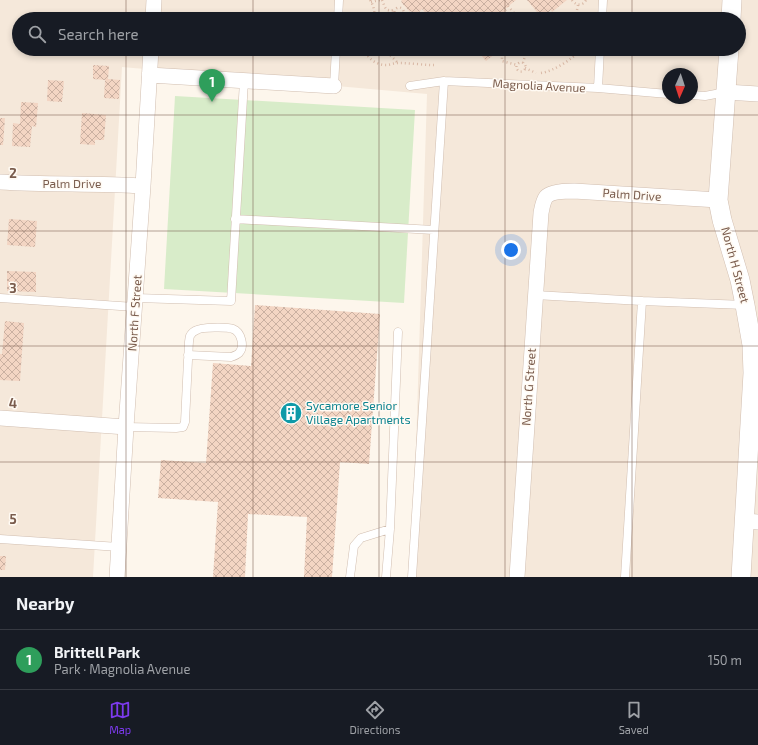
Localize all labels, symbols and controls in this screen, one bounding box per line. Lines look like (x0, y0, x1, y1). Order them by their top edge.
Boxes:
search box (12, 12, 746, 56)
icon: search (26, 23, 48, 45)
text: Search here (58, 25, 139, 43)
north arrow (662, 68, 698, 104)
pin: 1 (199, 69, 225, 102)
street label: Magnolia Avenue (492, 76, 586, 94)
text: 2 (9, 165, 17, 181)
street label: Palm Drive (43, 176, 101, 190)
street label: Palm Drive (602, 185, 662, 203)
street label: North H Street (719, 225, 753, 305)
your location (501, 240, 521, 260)
street label: North F Street (124, 274, 144, 352)
text: 3 (9, 280, 17, 296)
street label: North G Street (518, 347, 538, 426)
text: 4 (9, 395, 17, 411)
place label: Sycamore Senior Village Apartments (306, 398, 410, 426)
building icon: Sycamore Senior Village Apartments (278, 400, 304, 426)
text: 5 (9, 511, 17, 527)
text: Nearby (16, 593, 74, 613)
text: Brittell Park (54, 643, 140, 661)
text: 1 (26, 652, 32, 668)
text: 150 m (708, 652, 742, 668)
text: Park · Magnolia Avenue (54, 661, 190, 677)
tab: Map (109, 699, 131, 736)
tab: Directions (350, 699, 400, 736)
tab: Saved (619, 699, 649, 736)

